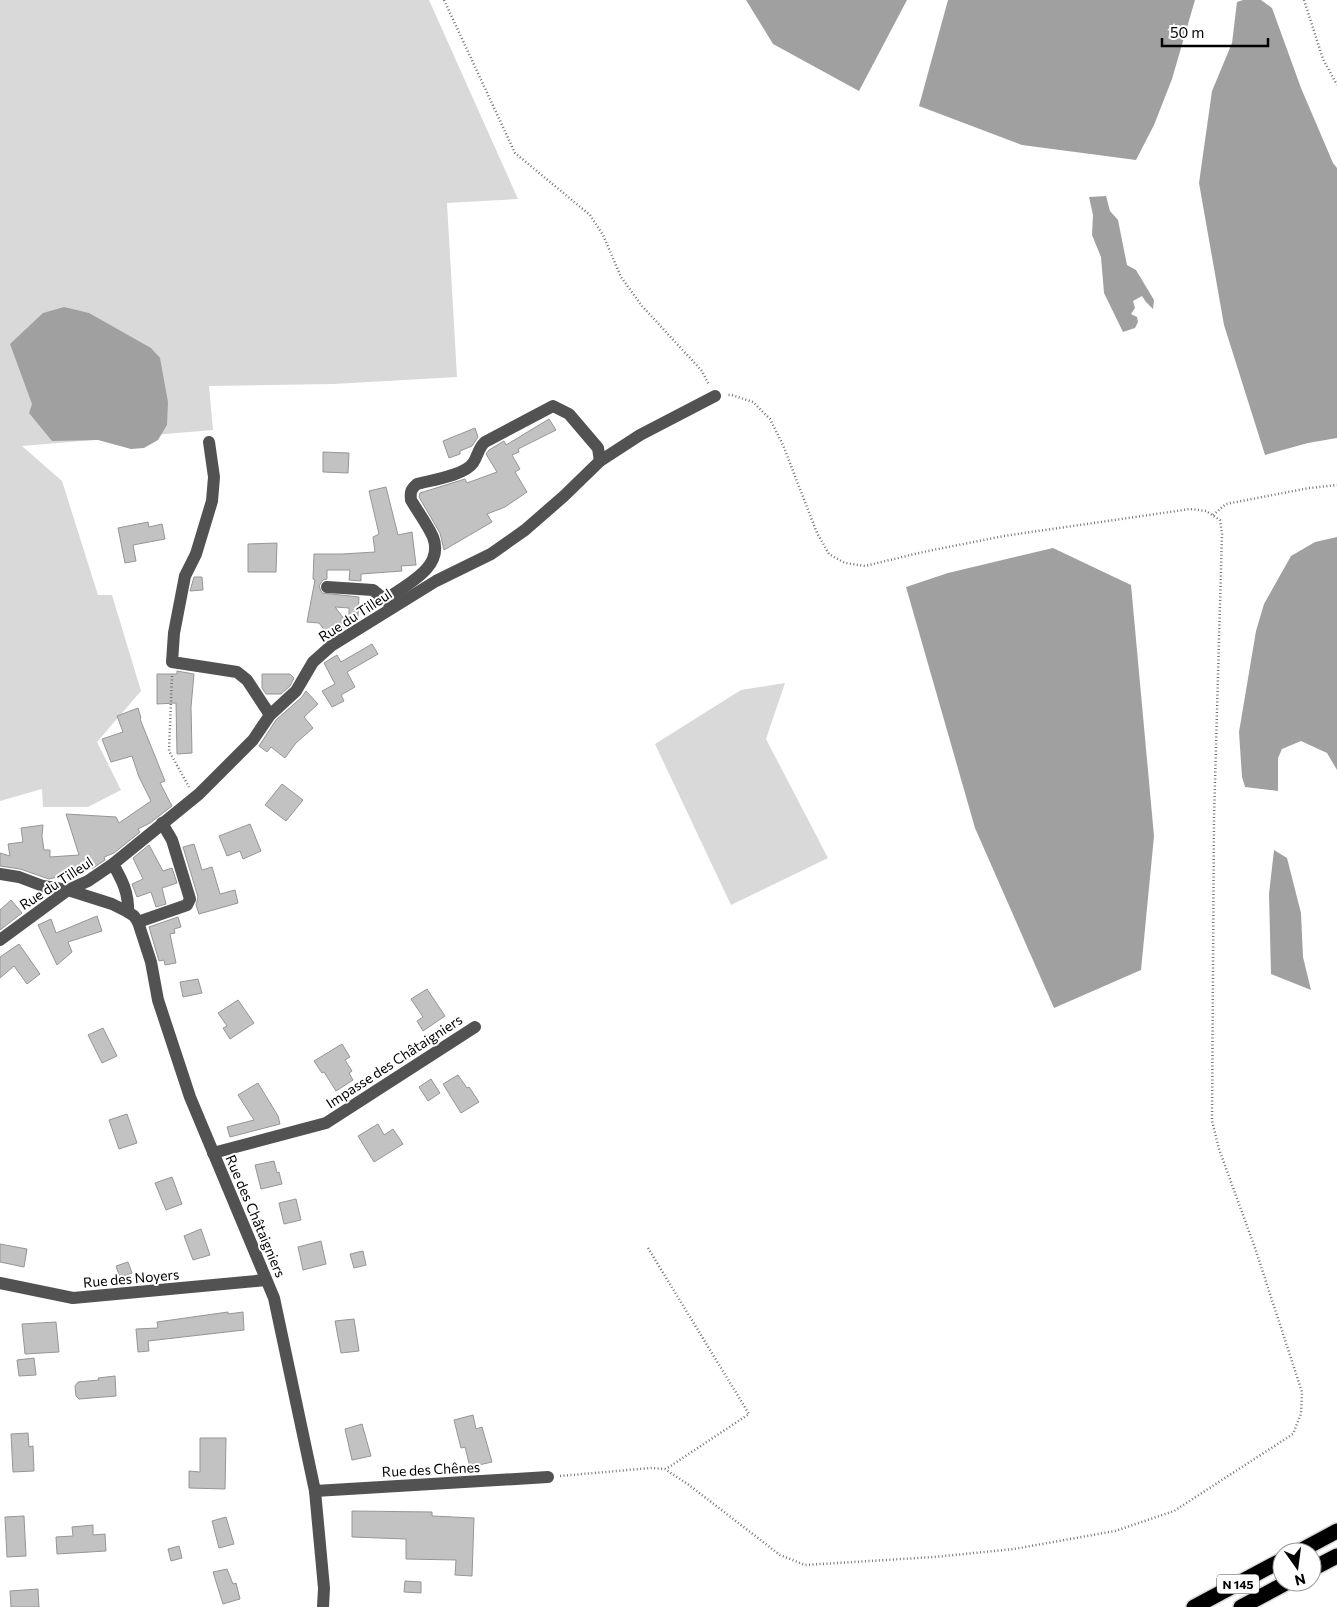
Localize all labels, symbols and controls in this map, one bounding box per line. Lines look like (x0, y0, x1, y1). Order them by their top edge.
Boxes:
scale bar (1162, 15, 1268, 47)
text: 50 m (1170, 23, 1204, 41)
street label: Rue du Tilleul (315, 585, 395, 645)
street label: Rue du Tilleul (16, 853, 96, 913)
street label: Impasse des Châtaigniers (323, 1011, 465, 1111)
street label: Rue des Châtaigniers (222, 1152, 290, 1280)
street label: Rue des Noyers (82, 1265, 180, 1291)
street label: Rue des Chênes (381, 1458, 481, 1480)
north arrow (1272, 1542, 1322, 1592)
text: N (1293, 1571, 1307, 1590)
road number: N 145 (1217, 1575, 1259, 1594)

